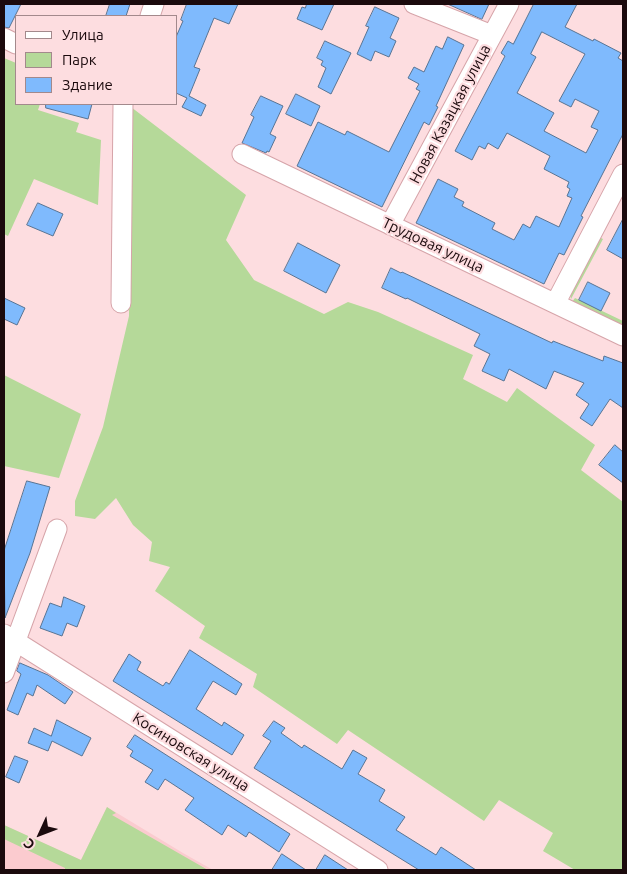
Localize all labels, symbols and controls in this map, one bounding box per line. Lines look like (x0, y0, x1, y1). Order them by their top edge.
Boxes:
legend (15, 15, 178, 105)
text: Улица (62, 26, 104, 43)
street label: Новая Казацкая улица (406, 41, 494, 187)
text: Парк (62, 51, 97, 68)
text: Здание (62, 76, 113, 93)
street label: Трудовая улица (379, 214, 487, 276)
street label: Косиновская улица (129, 709, 253, 795)
north arrow (15, 809, 65, 859)
text: С (20, 836, 38, 853)

